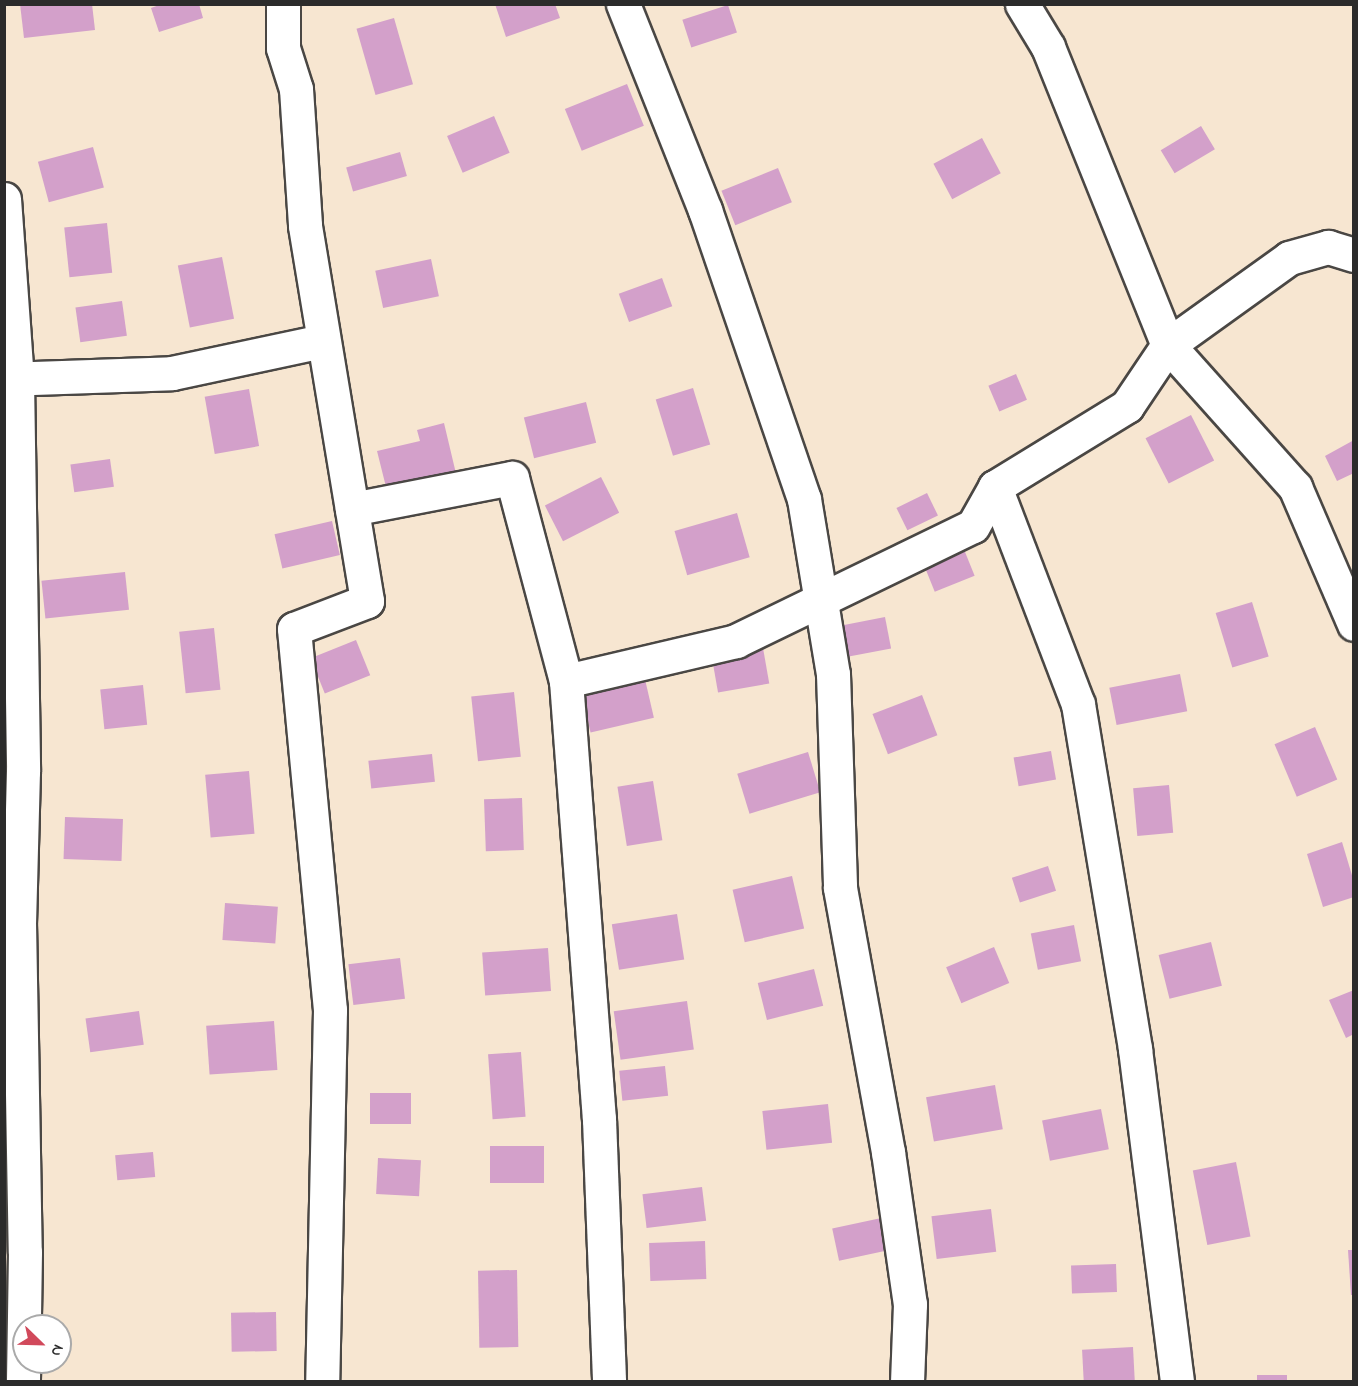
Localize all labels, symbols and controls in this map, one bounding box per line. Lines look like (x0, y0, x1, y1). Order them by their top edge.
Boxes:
north arrow (12, 1314, 72, 1374)
text: N (44, 1341, 70, 1360)

